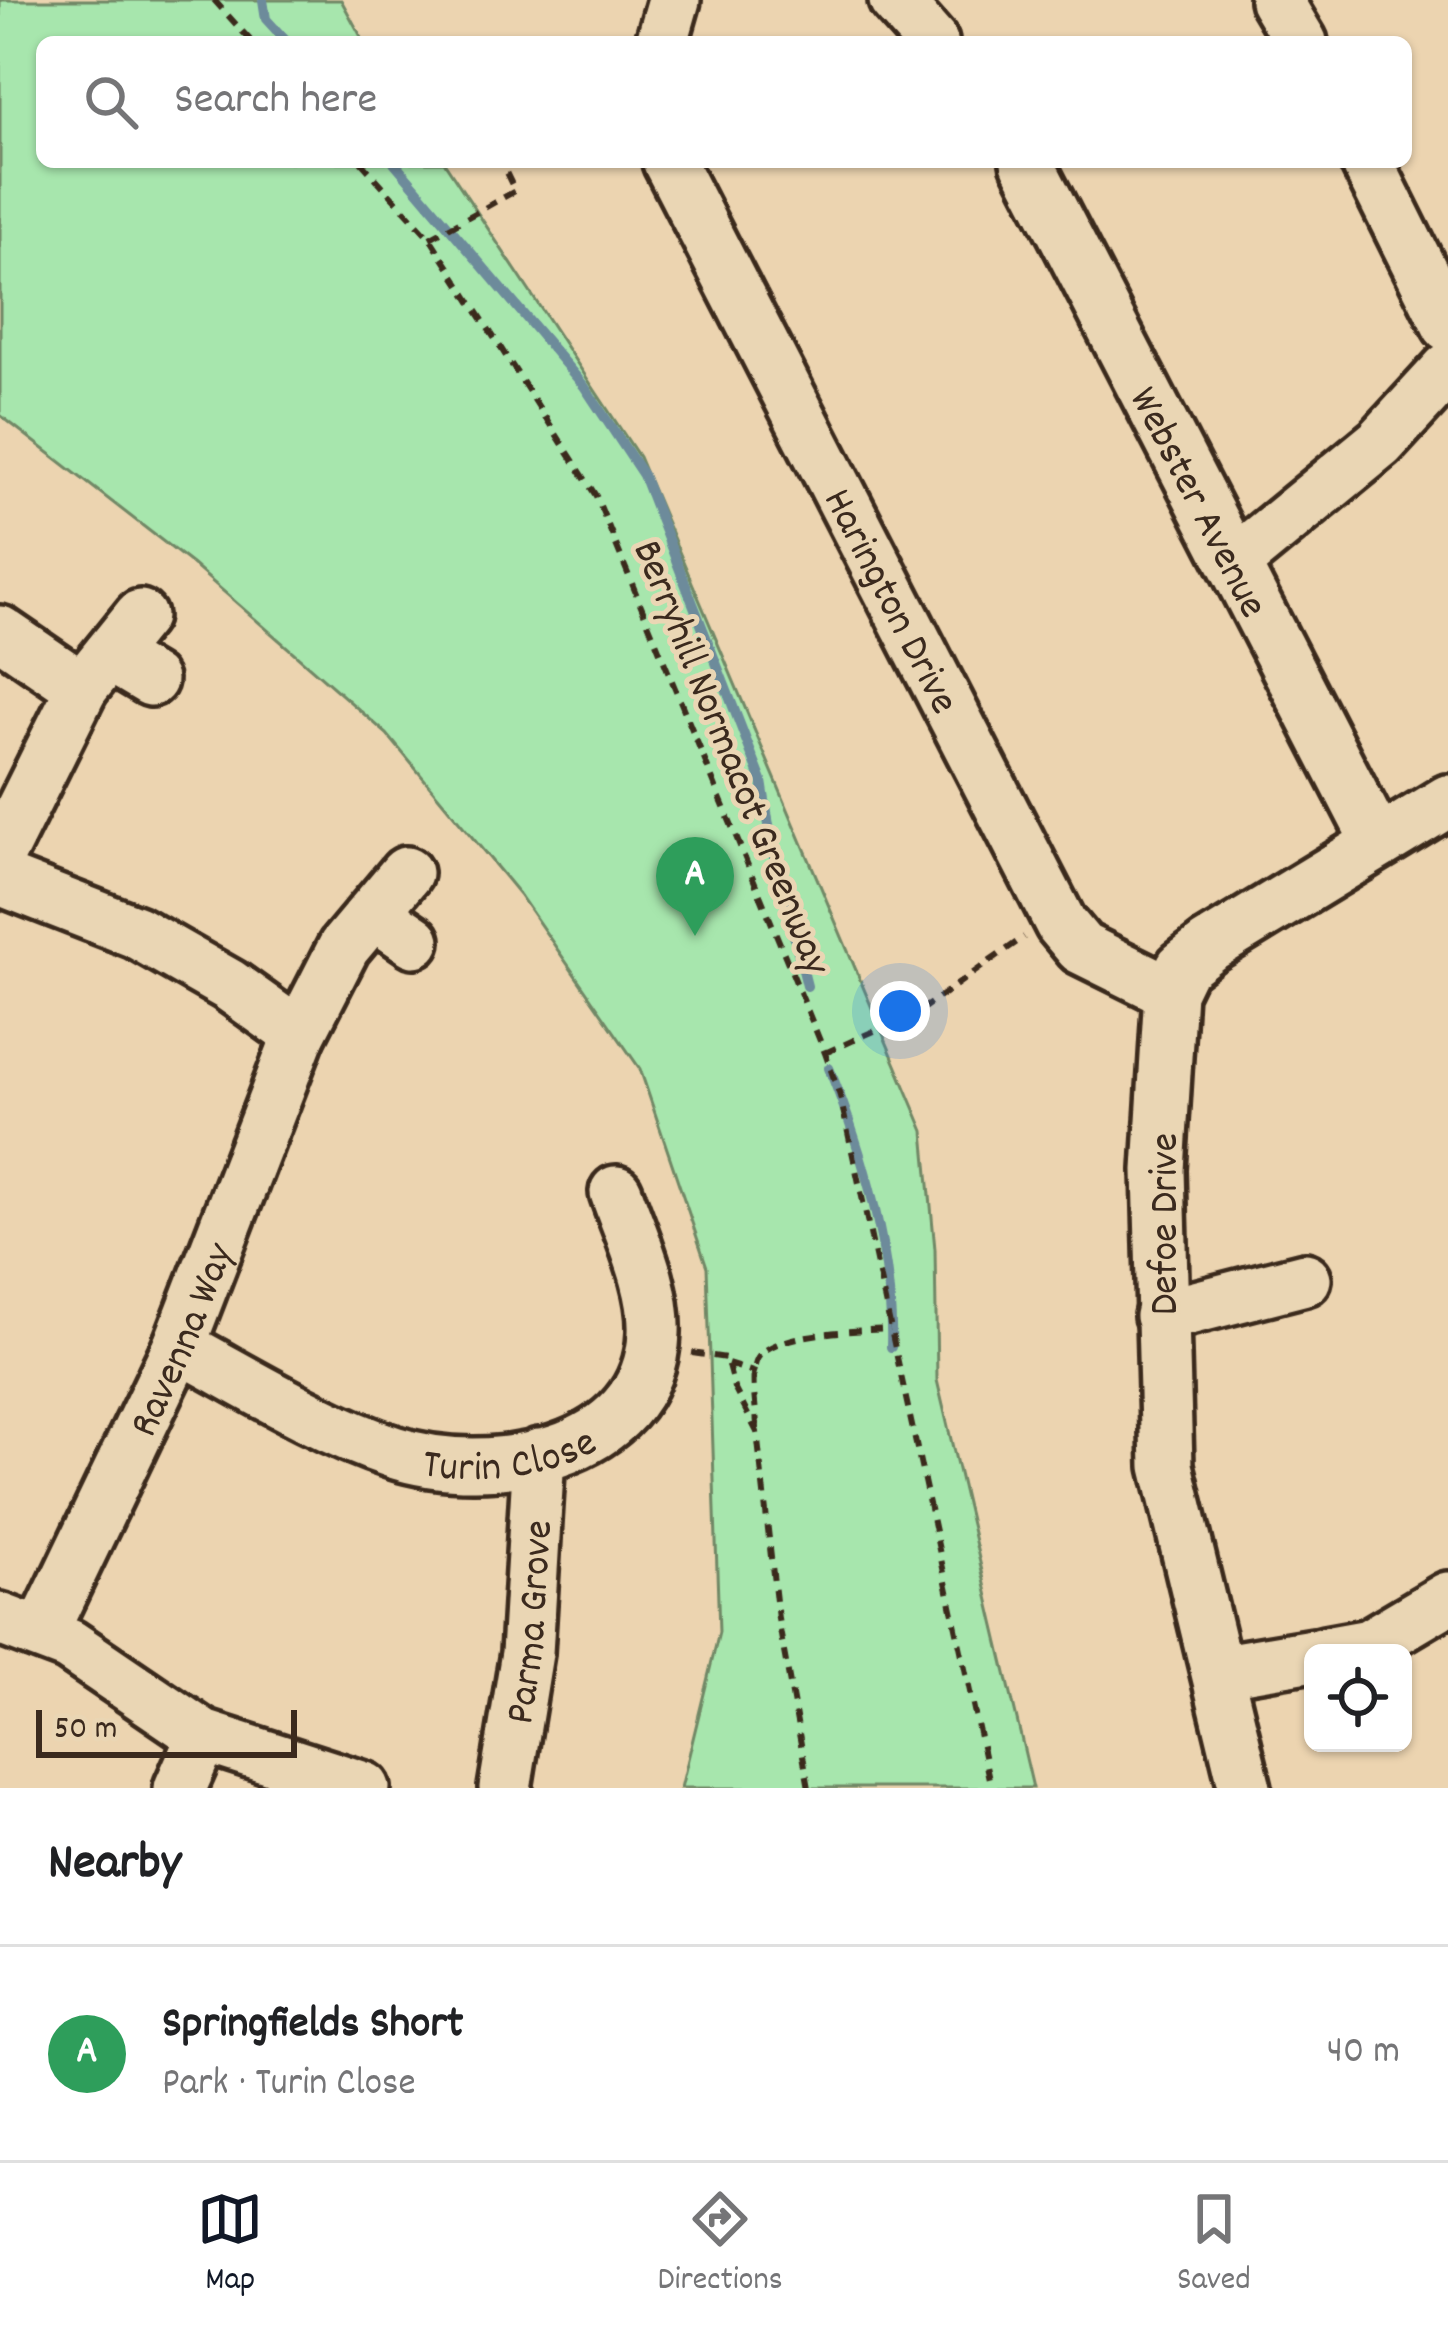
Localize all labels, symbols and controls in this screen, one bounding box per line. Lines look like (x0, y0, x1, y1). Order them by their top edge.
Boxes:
search box (36, 36, 1412, 168)
icon: search (78, 69, 144, 135)
text: Search here (174, 70, 377, 134)
street label: Webster Avenue (1111, 378, 1280, 630)
street label: Harington Drive (805, 479, 971, 726)
street label: Berryhill Normacot Greenway (614, 532, 844, 986)
pin: A (656, 837, 734, 936)
your location (870, 981, 930, 1041)
street label: Defoe Drive (1138, 1133, 1198, 1315)
street label: Ravenna Way (117, 1235, 253, 1448)
street label: Turin Close (418, 1415, 608, 1501)
street label: Parma Grove (493, 1519, 572, 1729)
map controls (1304, 1644, 1412, 1752)
button: locate (1304, 1644, 1412, 1752)
scale bar (36, 1704, 297, 1757)
text: 50 m (54, 1707, 118, 1754)
text: Nearby (48, 1830, 181, 1902)
text: Springfields Short (162, 1994, 463, 2058)
text: A (76, 2026, 98, 2081)
text: 40 m (1327, 2026, 1400, 2081)
text: Park · Turin Close (162, 2058, 416, 2113)
tab: Map (197, 2186, 263, 2305)
tab: Directions (658, 2186, 783, 2305)
tab: Saved (1177, 2186, 1251, 2305)

